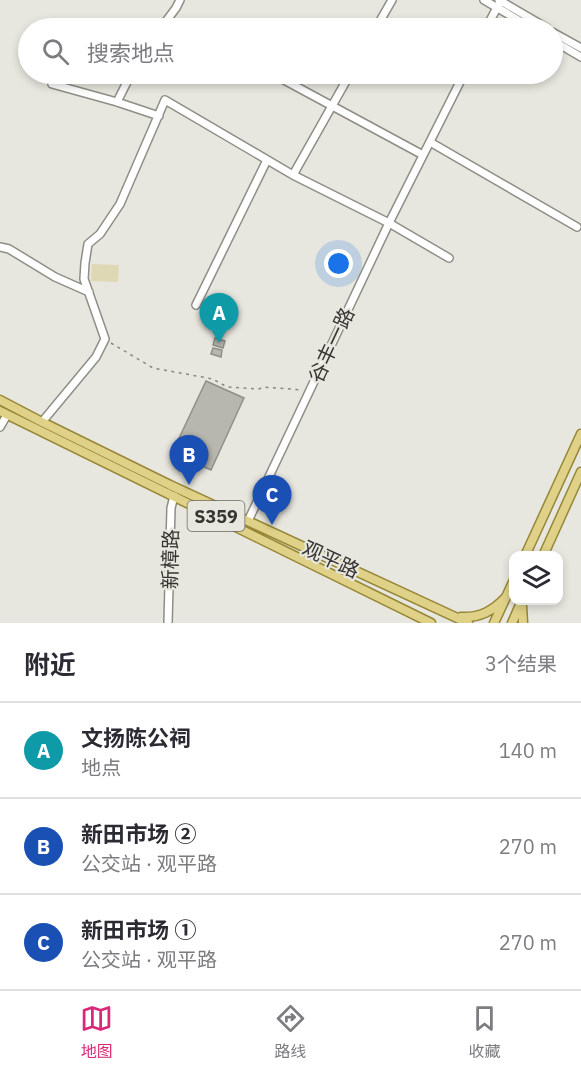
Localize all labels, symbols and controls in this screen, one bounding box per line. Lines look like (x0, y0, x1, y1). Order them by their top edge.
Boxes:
search box (18, 18, 563, 84)
icon: search (39, 35, 72, 68)
text: 搜索地点 (87, 38, 175, 67)
your location (324, 249, 353, 278)
pin: A (200, 294, 238, 343)
street label: 谷丰一路 (302, 303, 360, 387)
pin: B (170, 436, 208, 485)
pin: C (252, 476, 292, 525)
road number: S359 (188, 501, 244, 531)
street label: 新樟路 (156, 529, 184, 589)
street label: 观平路 (298, 534, 364, 584)
map controls (509, 551, 563, 605)
button: layers (509, 551, 563, 605)
text: 附近 (24, 647, 76, 681)
text: 3个结果 (485, 650, 557, 677)
text: 文扬陈公祠 (81, 723, 191, 752)
text: A (37, 737, 50, 764)
text: 140 m (499, 737, 557, 764)
text: 地点 (81, 754, 121, 781)
text: 新田市场 ② (81, 819, 196, 848)
text: B (37, 833, 50, 860)
text: 270 m (499, 833, 557, 860)
text: 公交站 · 观平路 (81, 850, 217, 877)
text: 新田市场 ① (81, 915, 196, 944)
text: C (37, 929, 50, 956)
text: 270 m (499, 929, 557, 956)
text: 公交站 · 观平路 (81, 946, 217, 973)
tab: 地图 (80, 1002, 113, 1062)
tab: 路线 (274, 1002, 307, 1062)
tab: 收藏 (468, 1002, 501, 1062)

